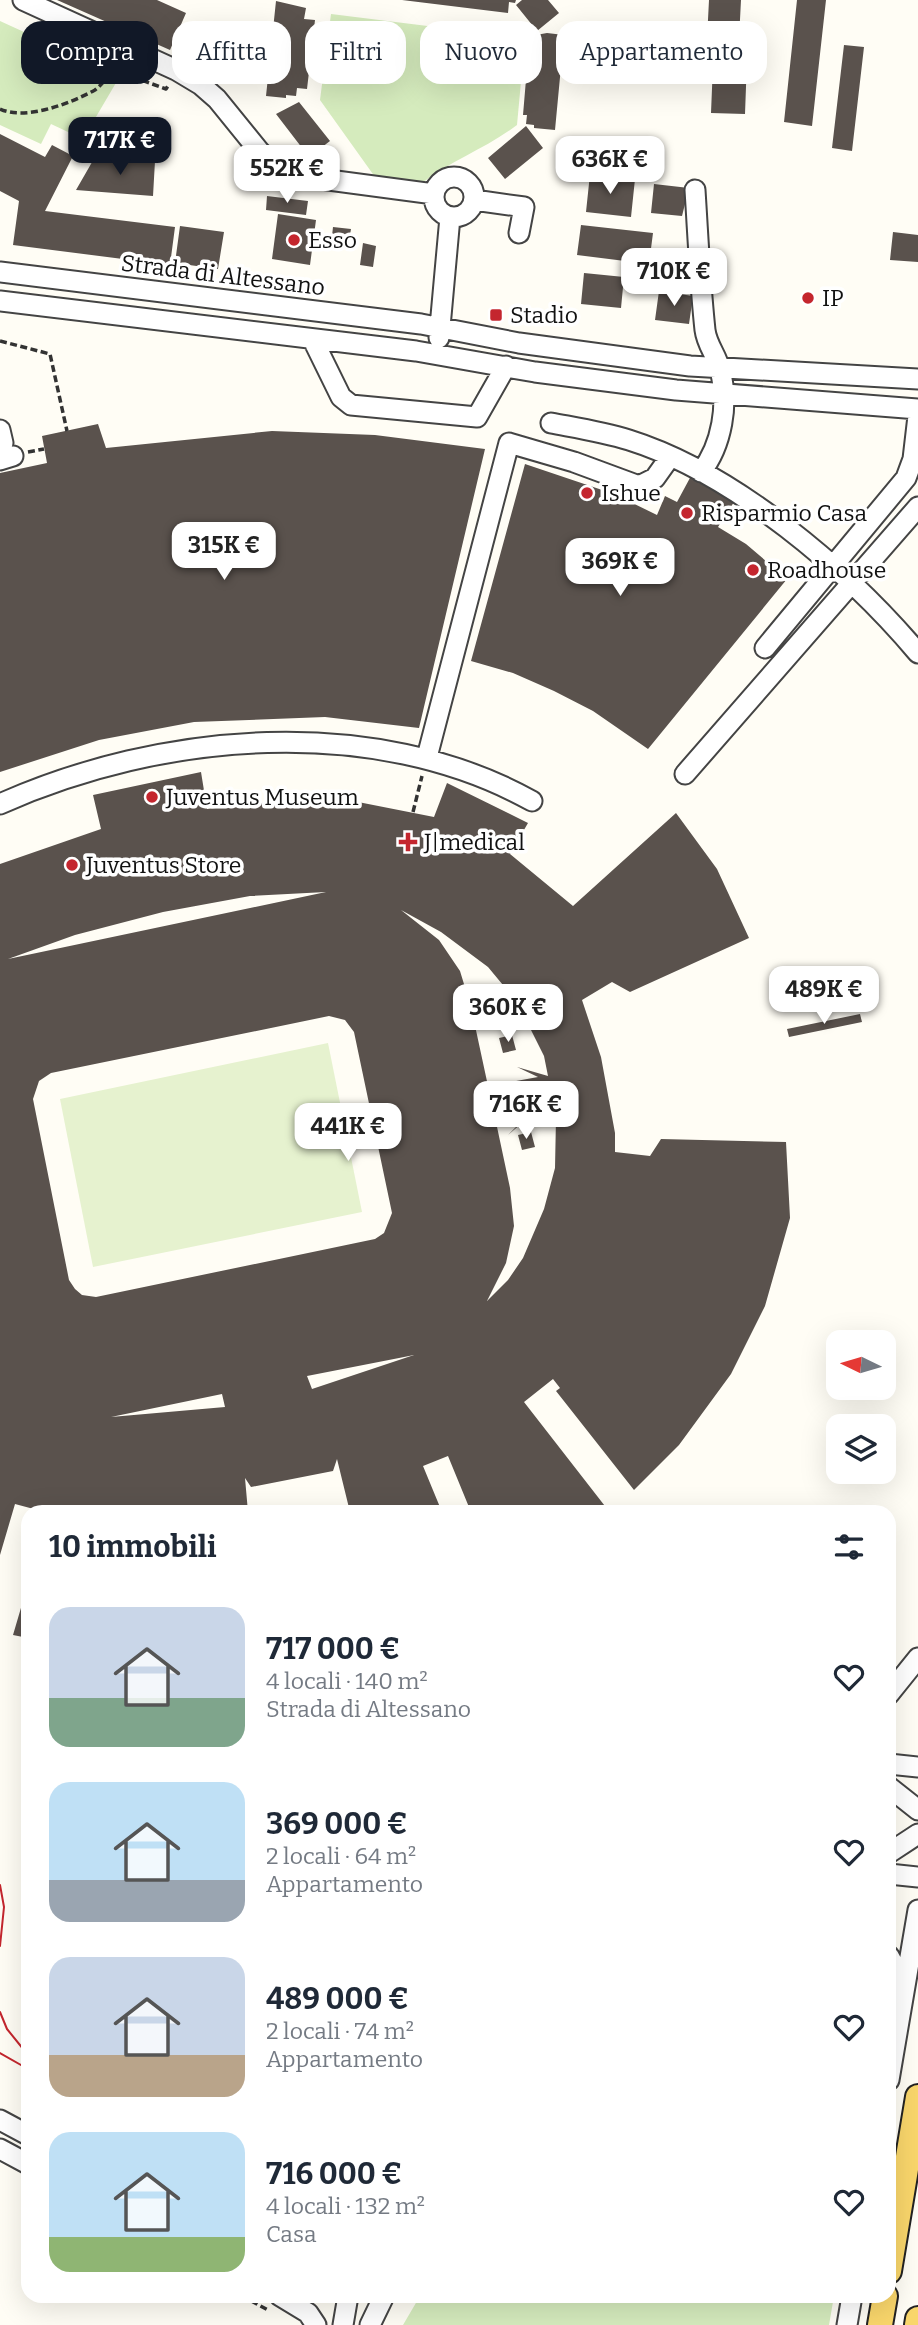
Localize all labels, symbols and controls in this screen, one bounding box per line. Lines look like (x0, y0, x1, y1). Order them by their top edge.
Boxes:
chip: Compra (21, 21, 158, 84)
chip: Affitta (172, 21, 291, 84)
chip: Filtri (305, 21, 406, 84)
chip: Nuovo (420, 21, 542, 84)
chip: Appartamento (556, 21, 767, 84)
pin: 717K € (63, 118, 177, 177)
text: 717K € (84, 126, 156, 154)
pin: 636K € (553, 136, 667, 196)
text: 636K € (572, 145, 648, 173)
pin: 552K € (230, 146, 344, 205)
text: 552K € (250, 154, 324, 182)
place label: Esso (308, 226, 357, 254)
marker: Esso (286, 232, 302, 248)
pin: 710K € (617, 248, 731, 308)
street label: Strada di Altessano (120, 249, 326, 301)
text: 710K € (637, 257, 711, 285)
place label: IP (822, 284, 844, 312)
marker: IP (800, 290, 816, 306)
place label: Stadio (510, 301, 578, 329)
marker: Stadio (488, 307, 504, 323)
place label: Ishue (601, 479, 661, 507)
marker: Ishue (579, 485, 595, 501)
place label: Risparmio Casa (701, 499, 867, 527)
marker: Risparmio Casa (679, 505, 695, 521)
pin: 315K € (167, 522, 281, 582)
text: 315K € (188, 531, 260, 559)
pin: 369K € (563, 538, 677, 598)
text: 369K € (581, 547, 659, 575)
place label: Roadhouse (767, 556, 886, 584)
marker: Roadhouse (745, 562, 761, 578)
place label: Juventus Museum (165, 783, 359, 811)
marker: Juventus Museum (144, 789, 160, 805)
place label: J|medical (423, 828, 525, 856)
marker: J|medical (398, 832, 418, 852)
place label: Juventus Store (85, 851, 241, 879)
marker: Juventus Store (64, 857, 80, 873)
pin: 489K € (767, 967, 881, 1026)
text: 489K € (785, 975, 863, 1003)
pin: 360K € (451, 984, 565, 1044)
text: 360K € (469, 993, 547, 1021)
pin: 716K € (469, 1082, 583, 1141)
text: 716K € (490, 1090, 562, 1118)
pin: 441K € (291, 1104, 405, 1163)
text: 441K € (311, 1112, 385, 1140)
north arrow (826, 1330, 896, 1400)
map controls (826, 1330, 896, 1484)
button: layers (826, 1414, 896, 1484)
icon: filters (830, 1528, 868, 1566)
text: 10 immobili (49, 1529, 217, 1565)
text: 717 000 € (266, 1631, 400, 1667)
icon: home (105, 1635, 189, 1719)
icon: heart (830, 1658, 868, 1696)
text: 4 locali · 140 m² (266, 1667, 428, 1695)
text: Strada di Altessano (266, 1695, 471, 1723)
text: 369 000 € (266, 1806, 408, 1842)
icon: home (105, 1810, 189, 1894)
icon: heart (830, 1833, 868, 1871)
text: 2 locali · 64 m² (266, 1842, 416, 1870)
text: Appartamento (266, 1870, 423, 1898)
text: 489 000 € (266, 1981, 409, 2017)
icon: home (105, 1985, 189, 2069)
icon: heart (830, 2008, 868, 2046)
text: 2 locali · 74 m² (266, 2017, 414, 2045)
text: Appartamento (266, 2045, 423, 2073)
text: 716 000 € (266, 2156, 402, 2192)
icon: home (105, 2160, 189, 2244)
icon: heart (830, 2183, 868, 2221)
text: 4 locali · 132 m² (266, 2192, 425, 2220)
text: Casa (266, 2220, 317, 2248)

